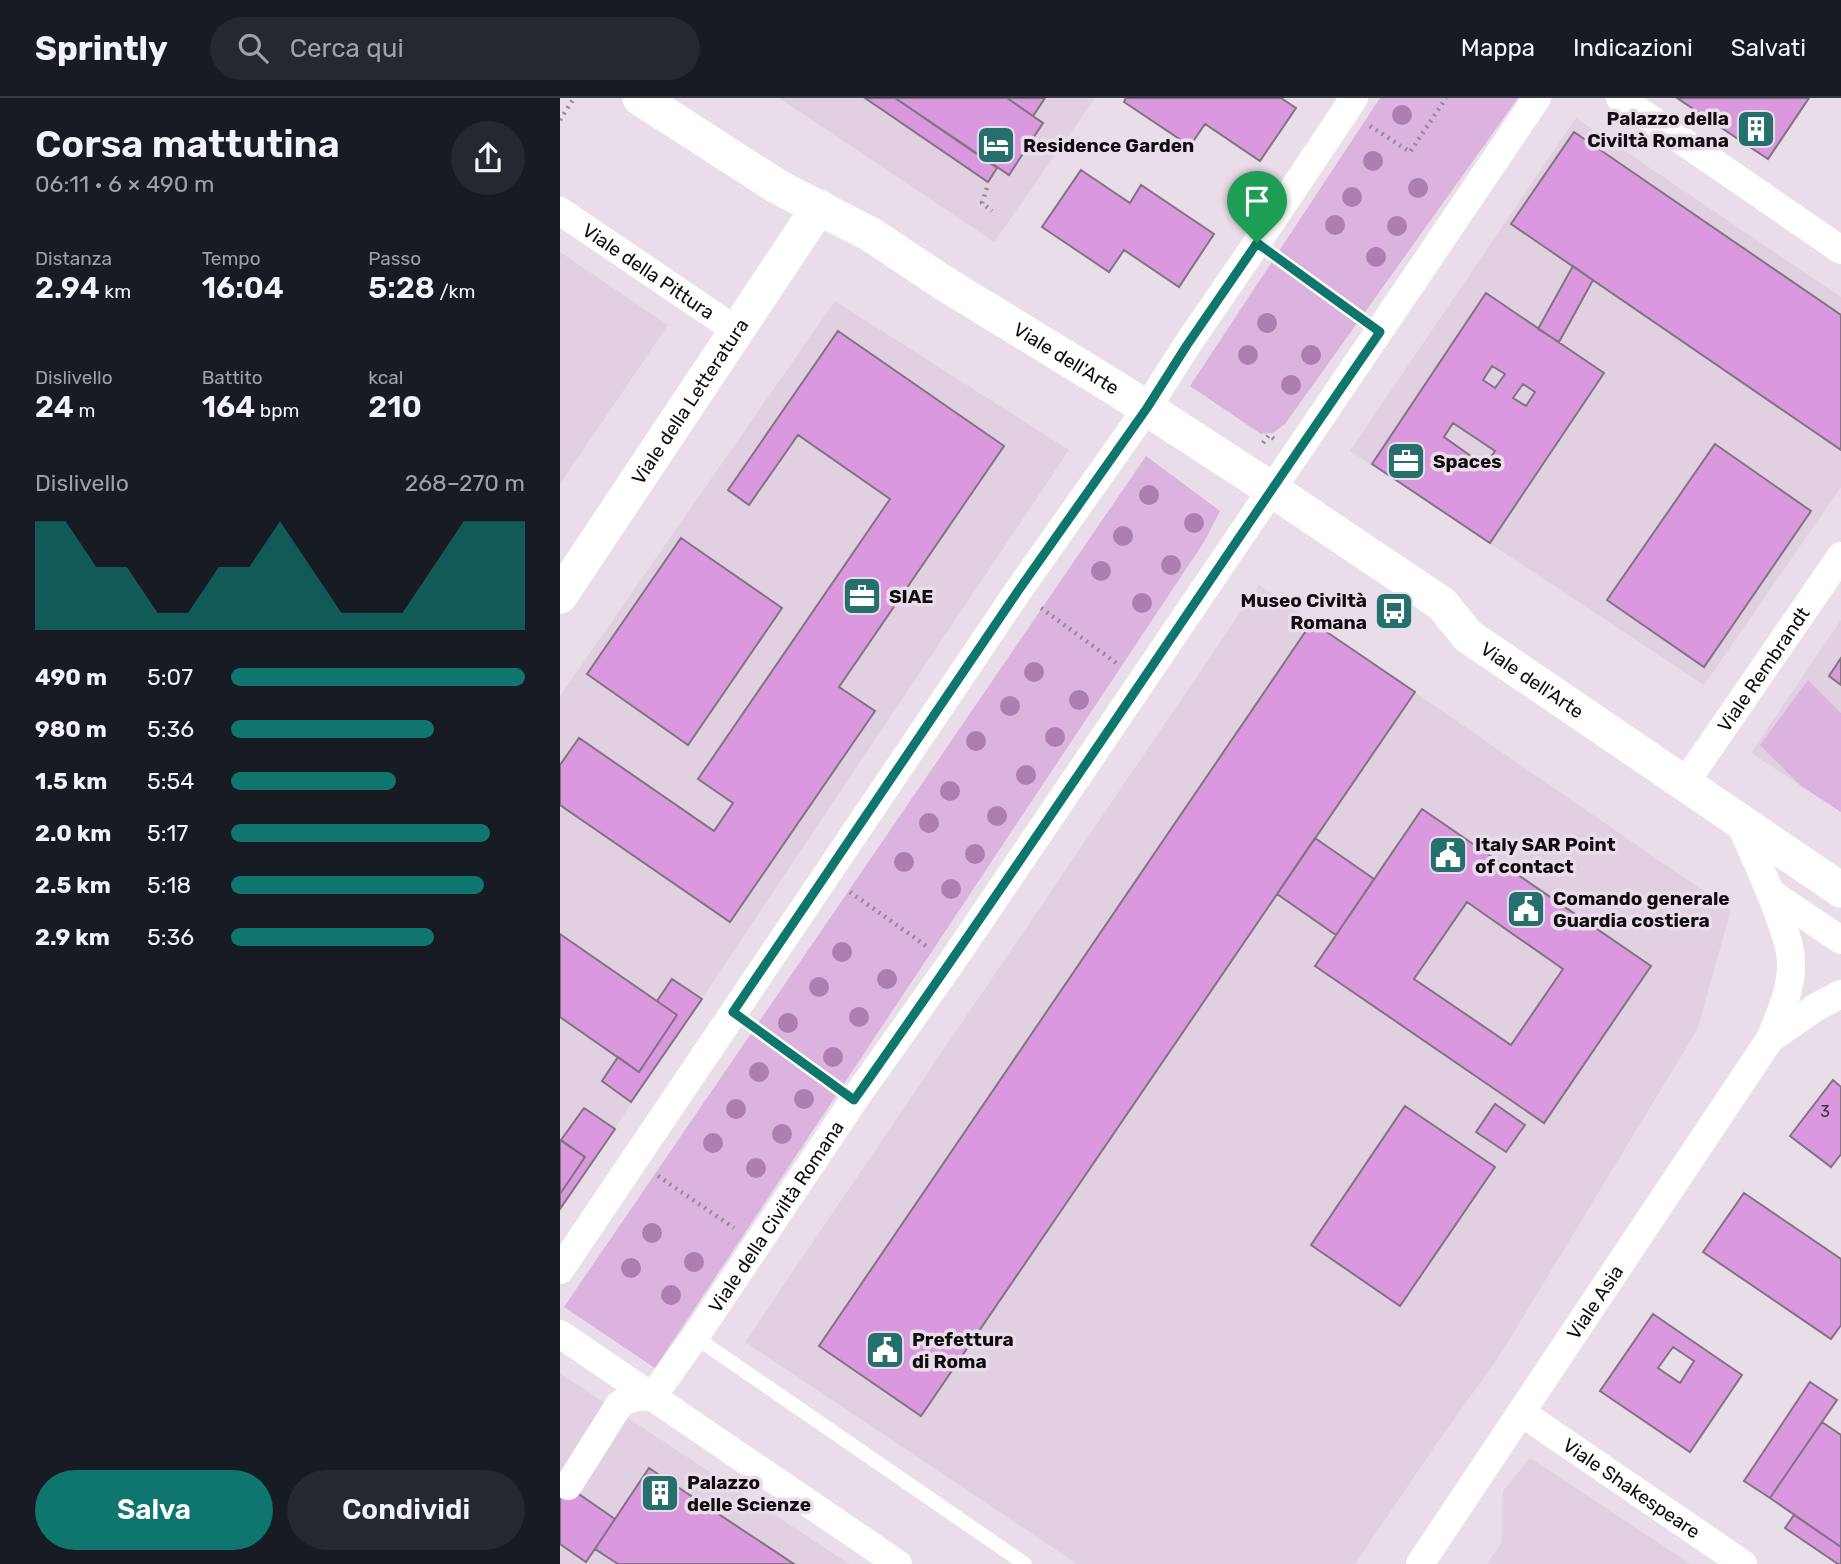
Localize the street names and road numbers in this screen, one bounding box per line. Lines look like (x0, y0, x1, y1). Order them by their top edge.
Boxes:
street label: Viale della Pittura (578, 219, 719, 324)
street label: Viale della Letteratura (627, 314, 754, 489)
street label: Viale dell'Arte (1009, 318, 1123, 400)
street label: Viale Rembrandt (1713, 602, 1815, 736)
street label: Viale dell'Arte (1476, 637, 1588, 723)
street label: Viale della Civiltà Romana (704, 1116, 849, 1317)
street label: Viale Asia (1562, 1261, 1628, 1344)
street label: Viale Shakespeare (1559, 1433, 1705, 1543)

